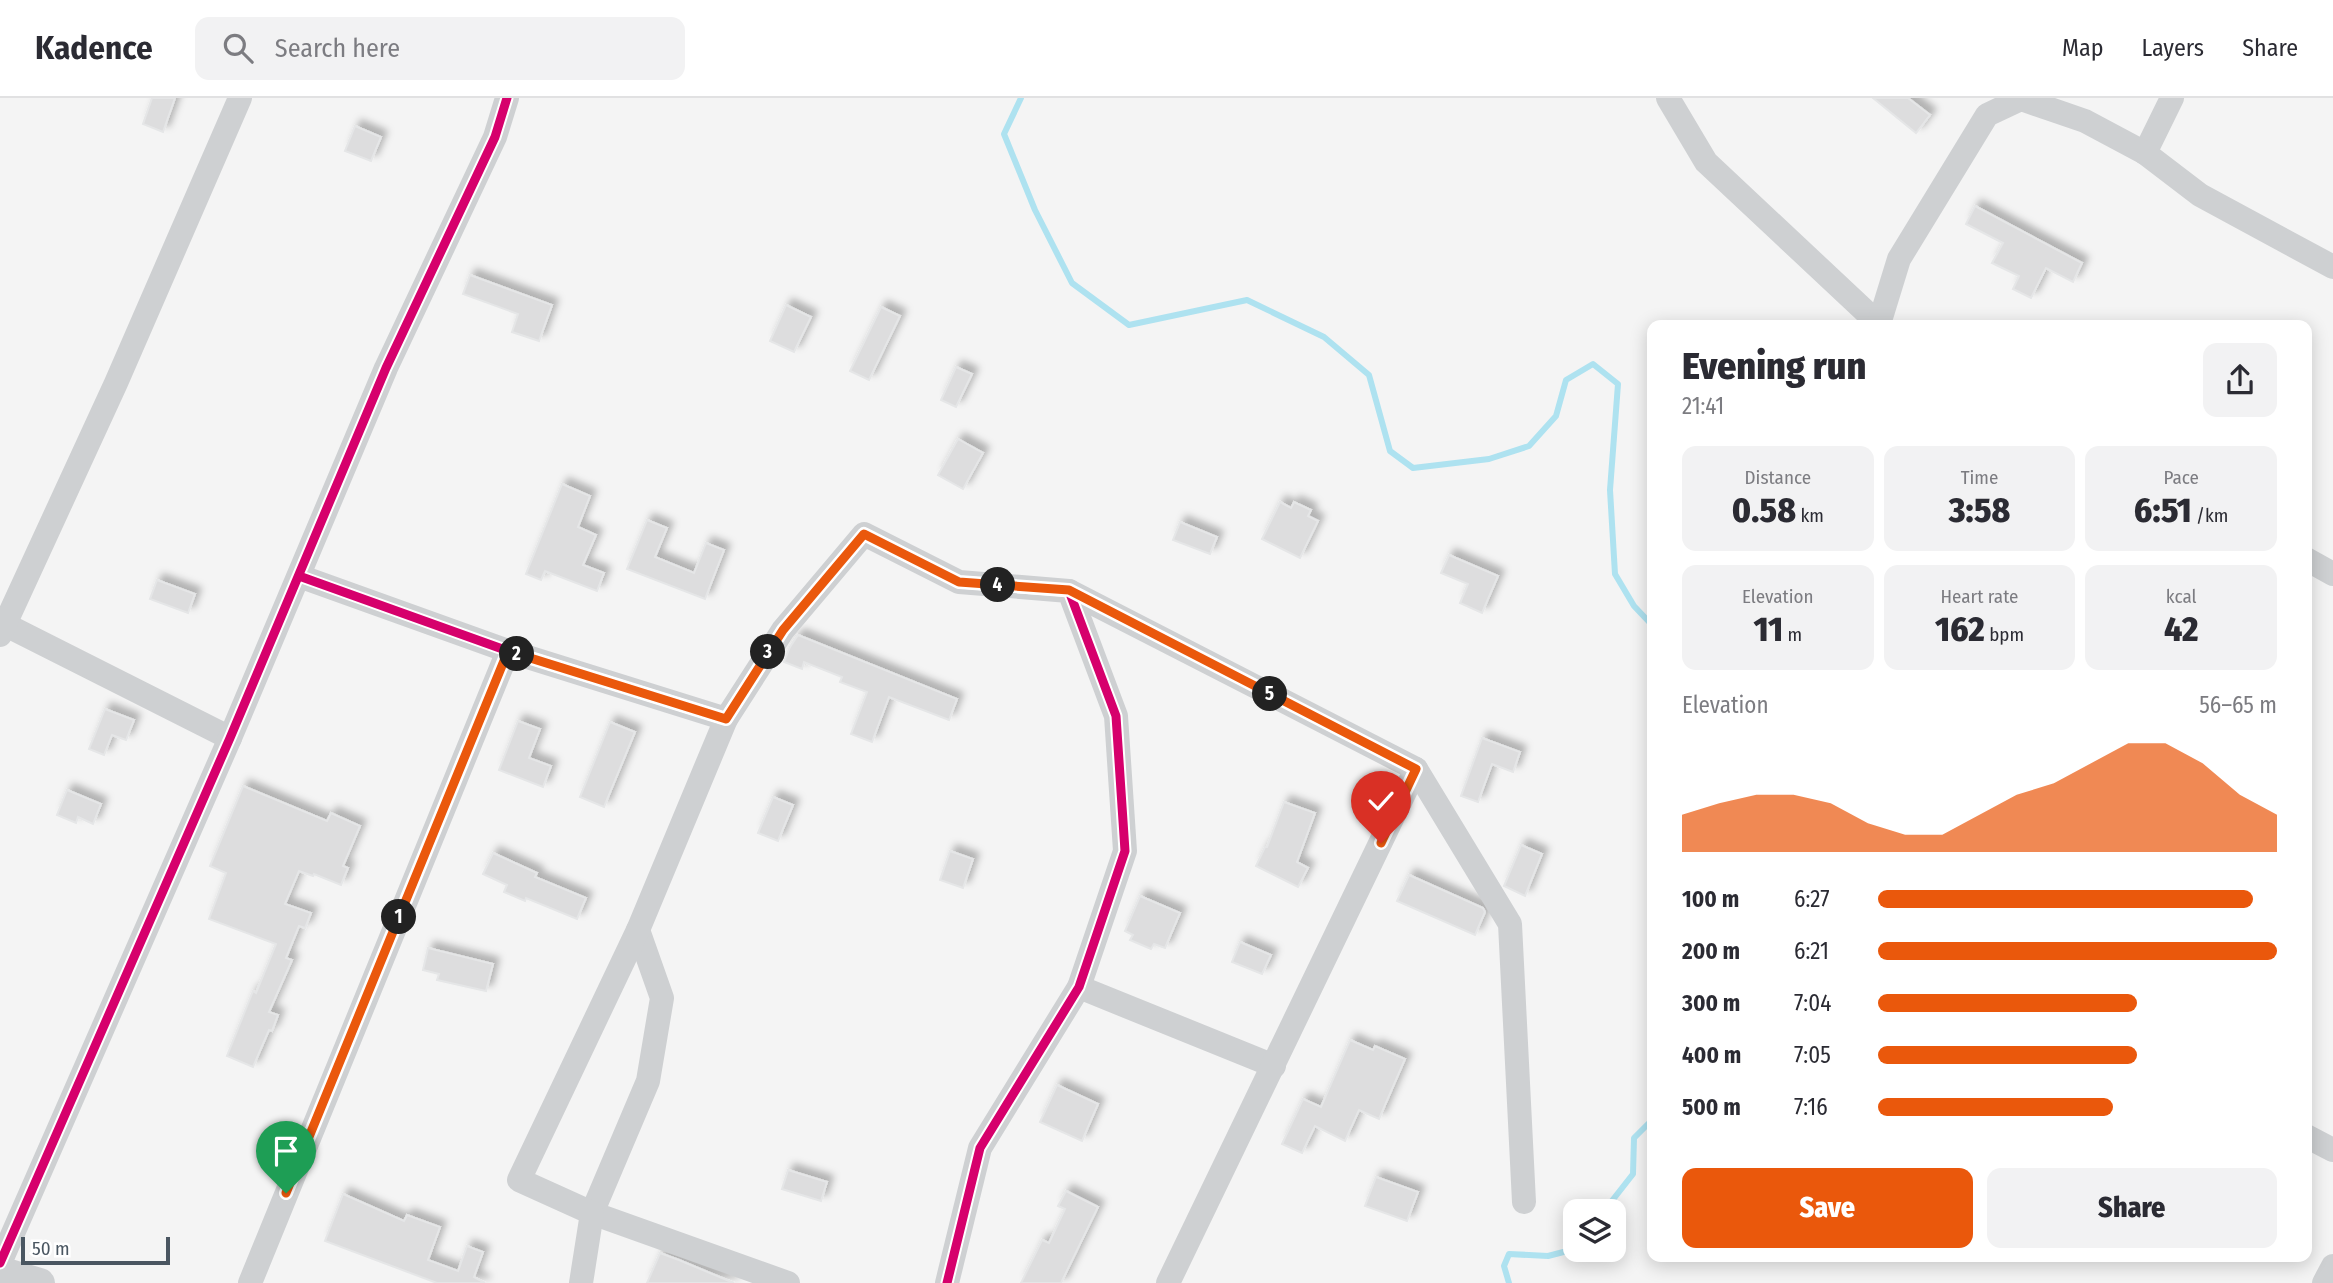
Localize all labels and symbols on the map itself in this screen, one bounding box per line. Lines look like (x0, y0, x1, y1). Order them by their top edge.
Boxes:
pin: 4 (981, 568, 1016, 602)
pin: 3 (750, 634, 786, 670)
pin: 2 (500, 636, 534, 672)
pin: 5 (1252, 676, 1288, 712)
pin (1351, 771, 1411, 843)
pin: 1 (382, 900, 416, 934)
pin (256, 1121, 316, 1193)
scale bar (21, 1234, 170, 1266)

